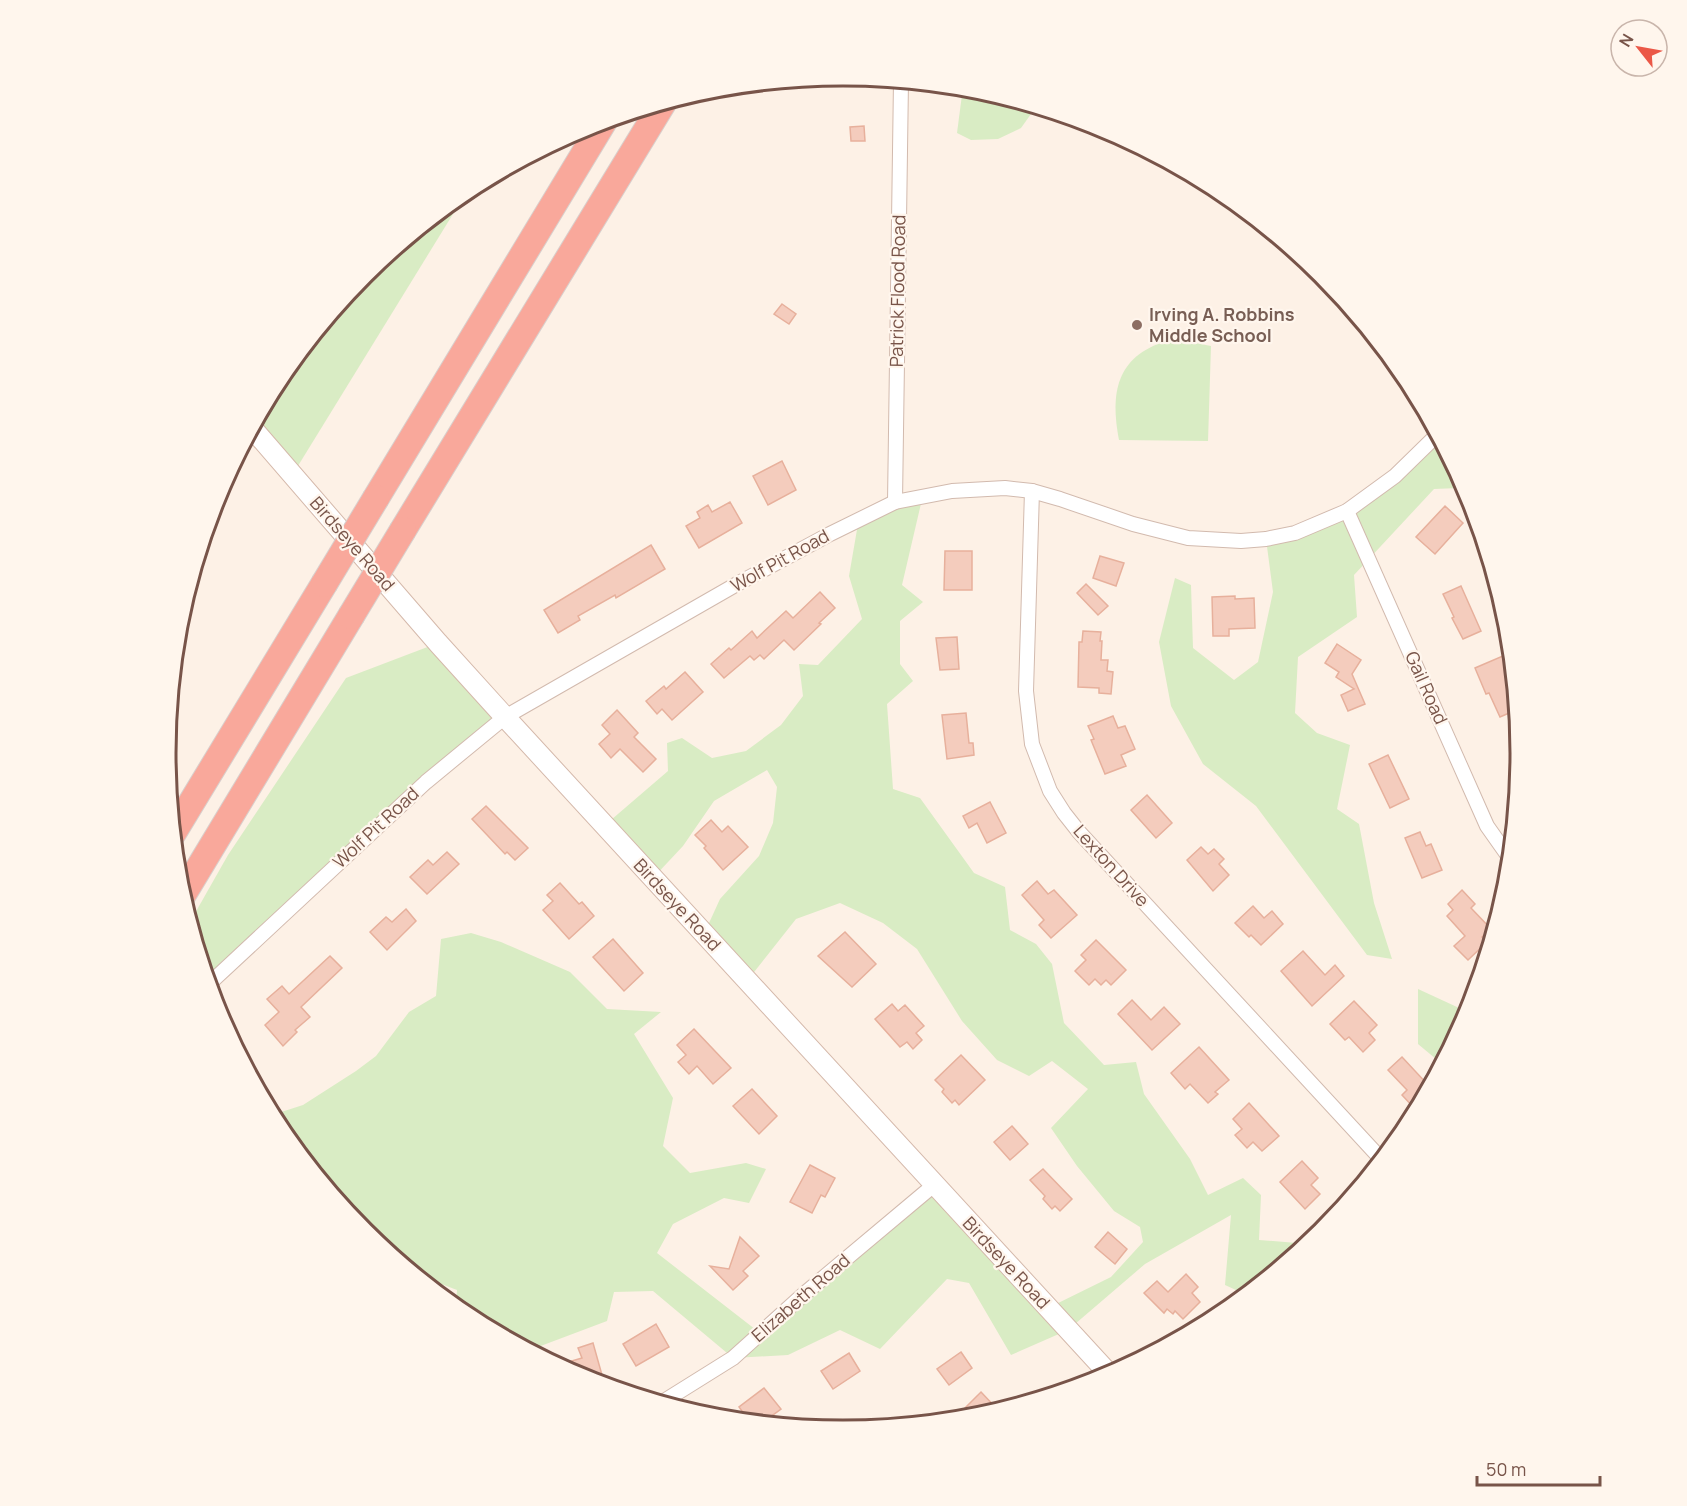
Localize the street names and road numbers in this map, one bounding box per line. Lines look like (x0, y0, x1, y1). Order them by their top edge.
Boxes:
street label: Patrick Flood Road (884, 215, 910, 367)
street label: Birdseye Road (305, 491, 400, 596)
street label: Wolf Pit Road (726, 523, 833, 597)
street label: Gail Road (1400, 647, 1454, 728)
street label: Wolf Pit Road (327, 781, 423, 873)
street label: Lexton Drive (1068, 819, 1155, 912)
street label: Birdseye Road (629, 853, 727, 956)
street label: Birdseye Road (958, 1211, 1056, 1314)
street label: Elizabeth Road (746, 1248, 855, 1347)

